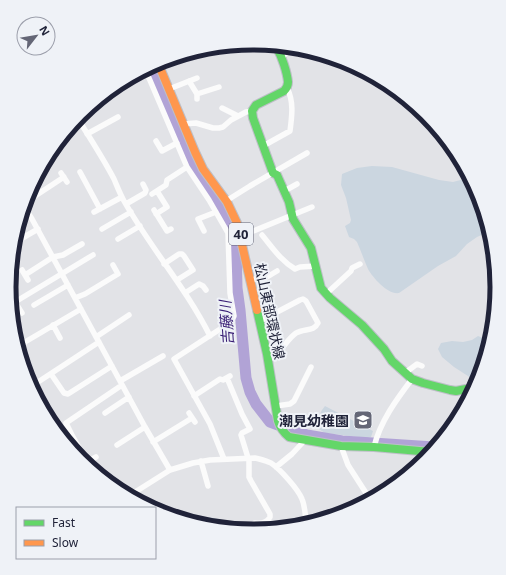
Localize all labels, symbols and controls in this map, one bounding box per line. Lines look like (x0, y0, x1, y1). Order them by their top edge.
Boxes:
north arrow (16, 16, 56, 56)
text: N (36, 23, 54, 38)
road number: 40 (229, 223, 253, 245)
street label: 松山東部環状線 (251, 261, 289, 361)
water label: 吉藤川 (214, 298, 238, 346)
school or university icon: 潮見幼稚園 (352, 409, 374, 431)
place label: 潮見幼稚園 (279, 411, 349, 430)
legend (16, 507, 156, 559)
text: Fast (52, 514, 76, 531)
text: Slow (52, 534, 79, 551)

